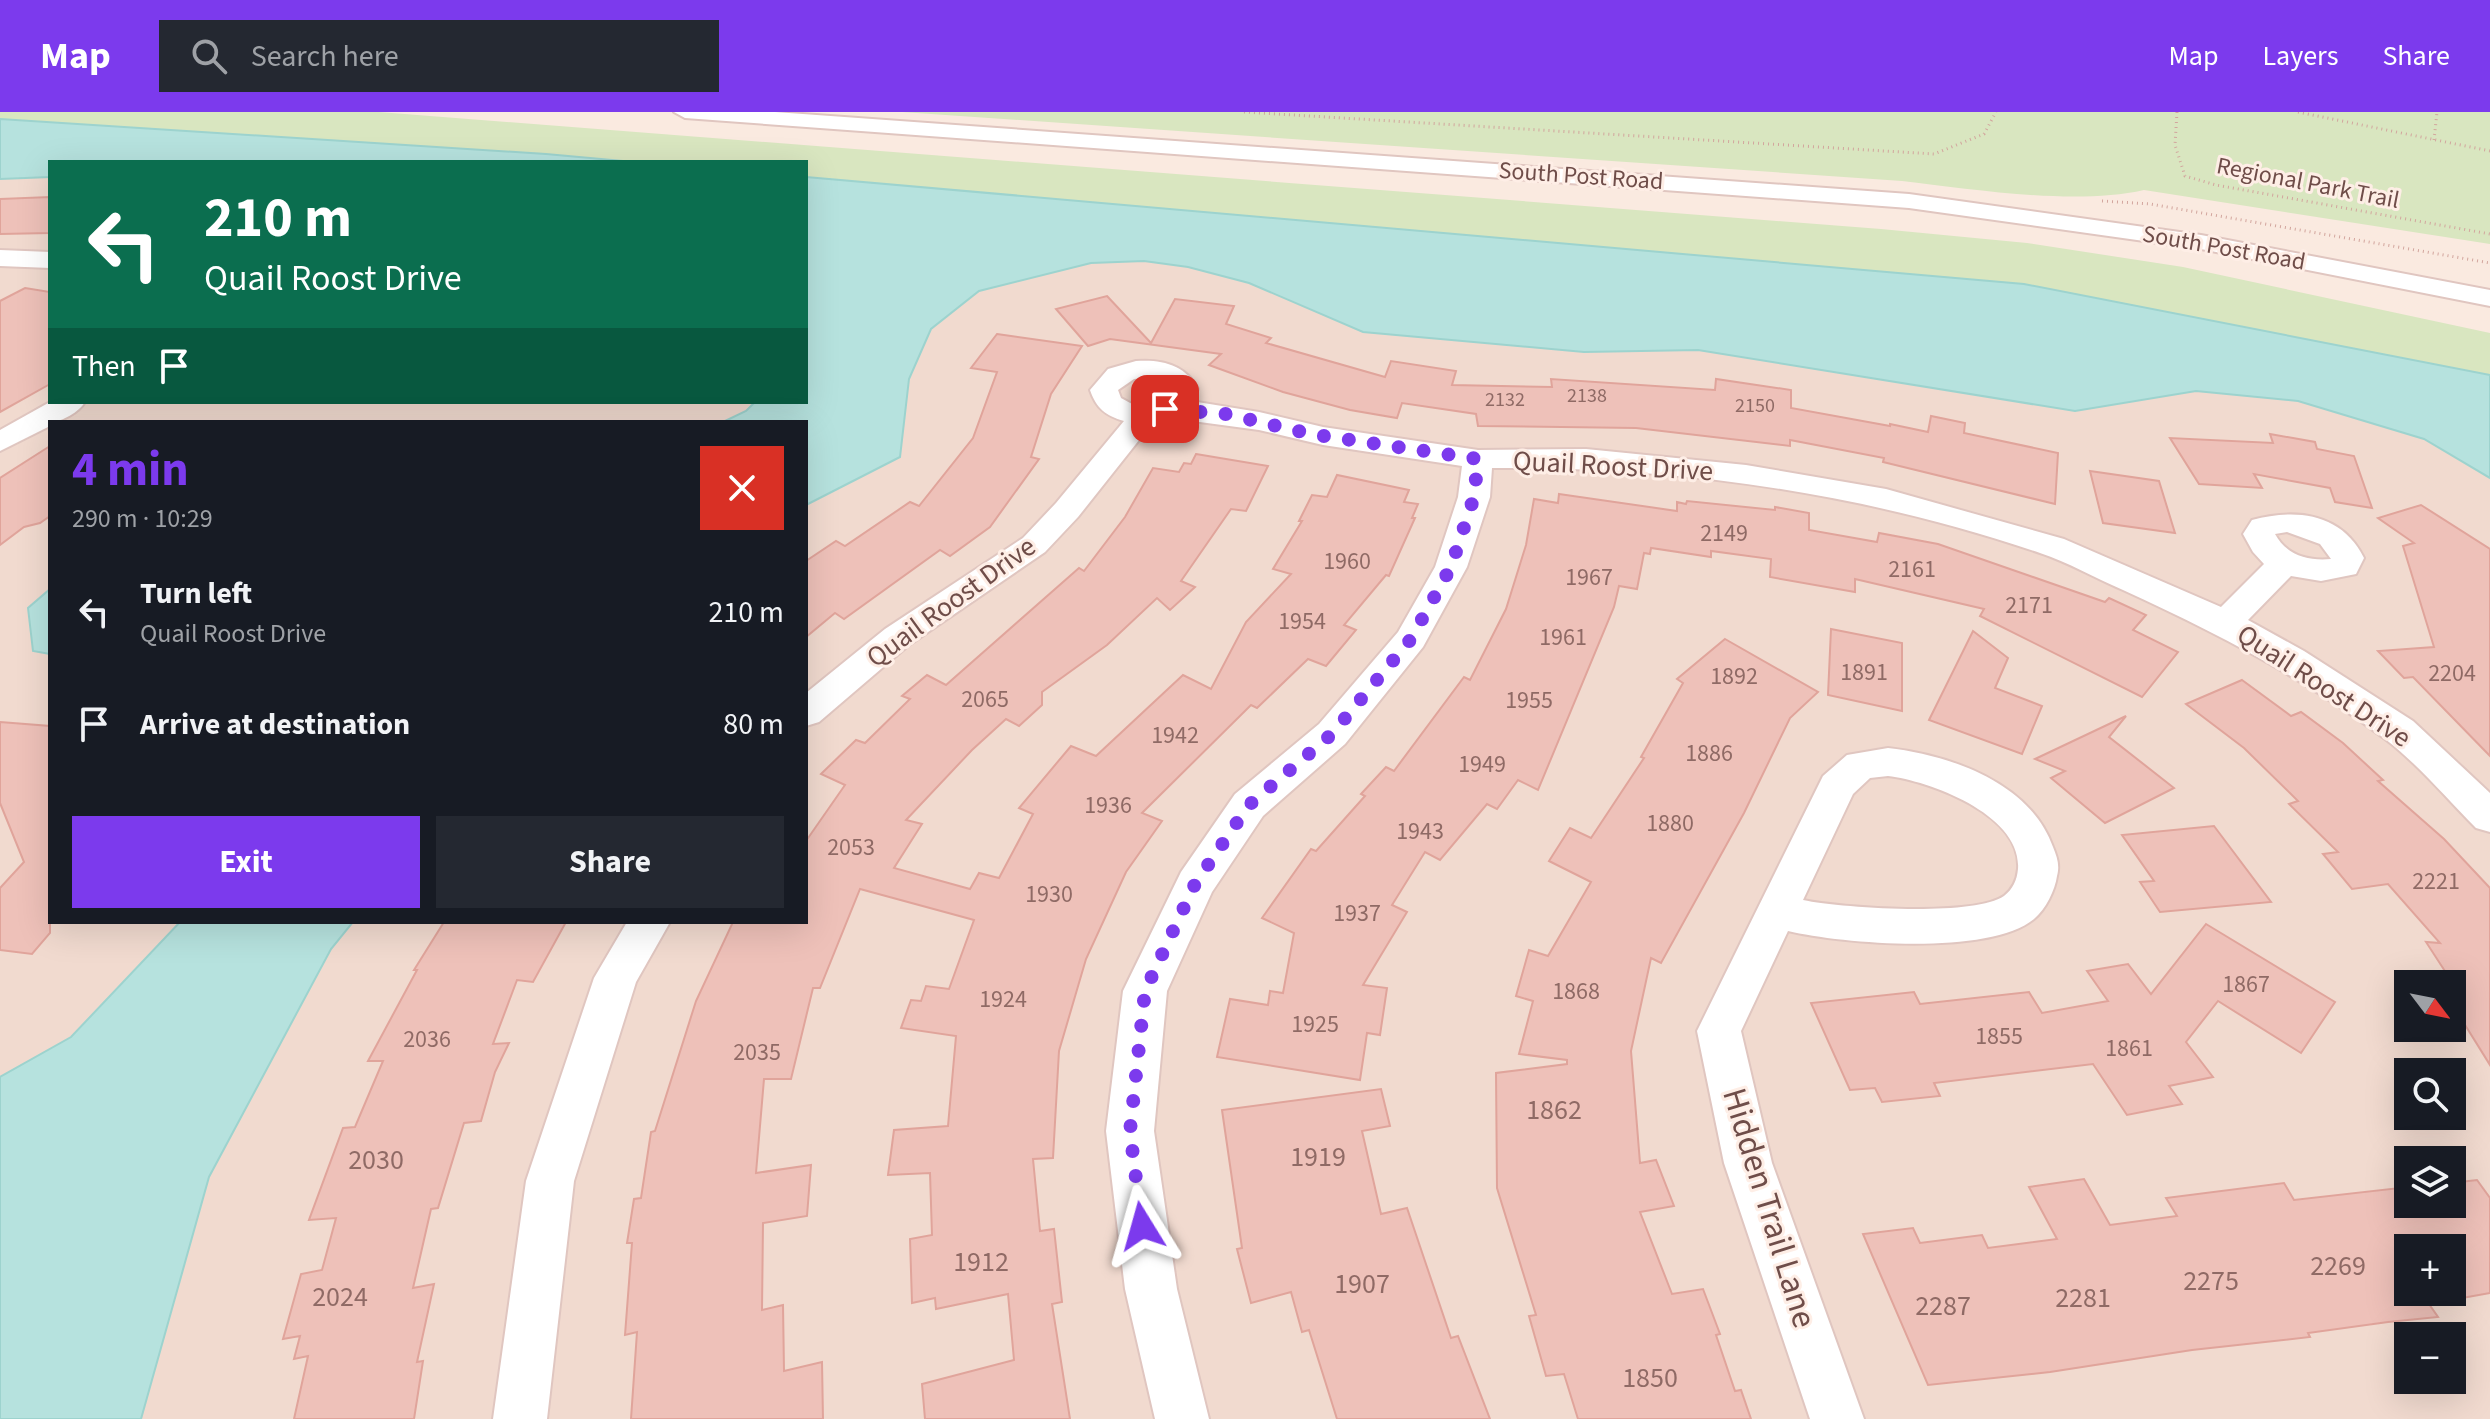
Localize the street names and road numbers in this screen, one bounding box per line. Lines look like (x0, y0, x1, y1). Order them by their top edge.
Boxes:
street label: Regional Park Trail (2214, 148, 2402, 218)
street label: South Post Road (1498, 153, 1664, 199)
street label: South Post Road (2140, 216, 2308, 280)
street label: Quail Roost Drive (1512, 441, 1714, 491)
street label: Quail Roost Drive (858, 527, 1044, 677)
street label: Quail Roost Drive (2229, 615, 2419, 757)
street label: Hidden Trail Lane (1709, 1082, 1829, 1334)

